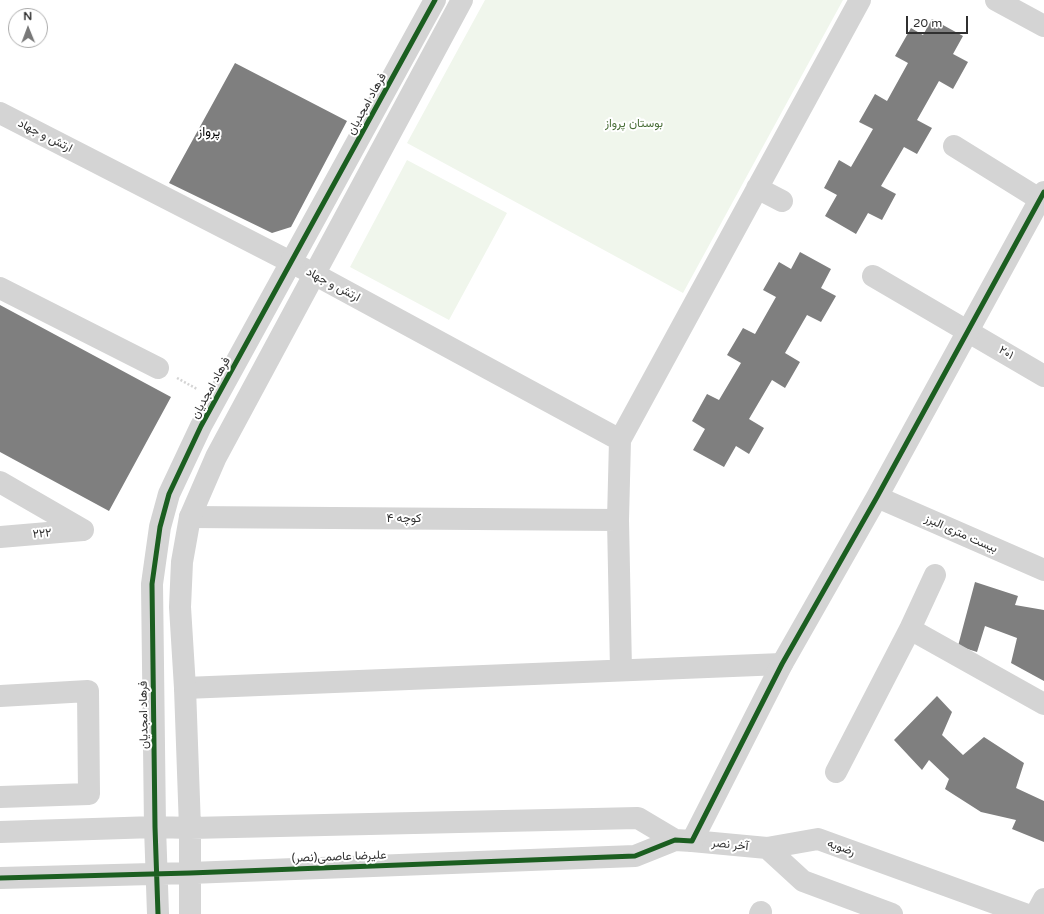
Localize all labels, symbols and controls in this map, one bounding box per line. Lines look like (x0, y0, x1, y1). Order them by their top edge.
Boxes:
north arrow (8, 8, 48, 48)
scale bar (908, 8, 970, 34)
text: N (23, 10, 32, 23)
text: 20 m (913, 16, 942, 30)
street label: فرهاد امجدیان (344, 71, 390, 137)
street label: ارتش و جهاد (15, 116, 75, 156)
park label: بوستان پرواز (605, 117, 663, 131)
district label: پرواز (198, 125, 220, 141)
street label: ارتش و جهاد (304, 265, 362, 305)
street label: ۲۰۱ (996, 343, 1016, 363)
street label: فرهاد امجدیان (188, 355, 234, 421)
street label: کوچه ۴ (387, 512, 421, 526)
street label: بیست متری البرز (922, 512, 1000, 556)
street label: ۲۲۲ (32, 526, 52, 542)
street label: فرهاد امجدیان (136, 681, 152, 749)
street label: آخر نصر (711, 836, 749, 854)
street label: رضویه (825, 836, 857, 860)
street label: علیرضا عاصمی(نصر) (291, 848, 387, 866)

